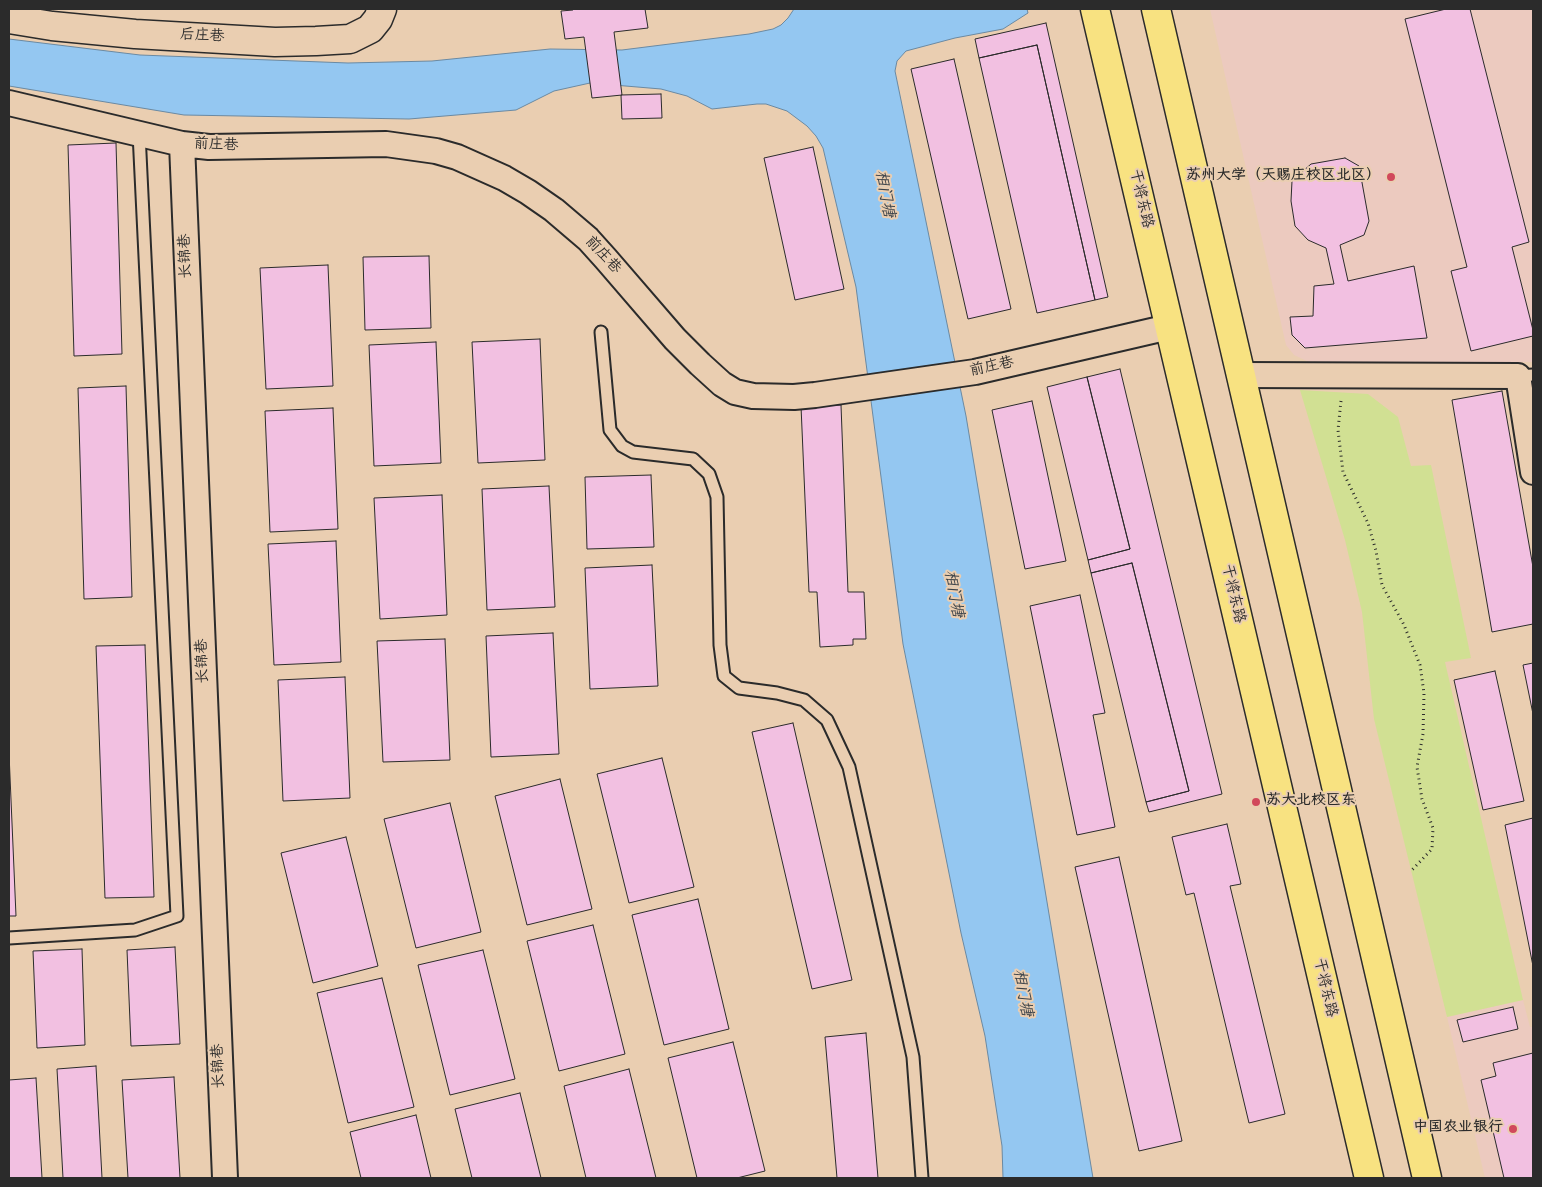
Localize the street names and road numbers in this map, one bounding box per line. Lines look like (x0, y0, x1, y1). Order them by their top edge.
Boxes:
street label: 后庄巷 (179, 27, 225, 47)
street label: 前庄巷 (193, 136, 239, 156)
street label: 干将东路 (1124, 168, 1156, 230)
street label: 长锦巷 (177, 233, 197, 279)
street label: 前庄巷 (580, 233, 624, 279)
street label: 前庄巷 (968, 355, 1016, 381)
street label: 干将东路 (1216, 563, 1248, 625)
street label: 长锦巷 (194, 638, 214, 684)
street label: 干将东路 (1308, 957, 1340, 1019)
street label: 长锦巷 (210, 1043, 230, 1089)

